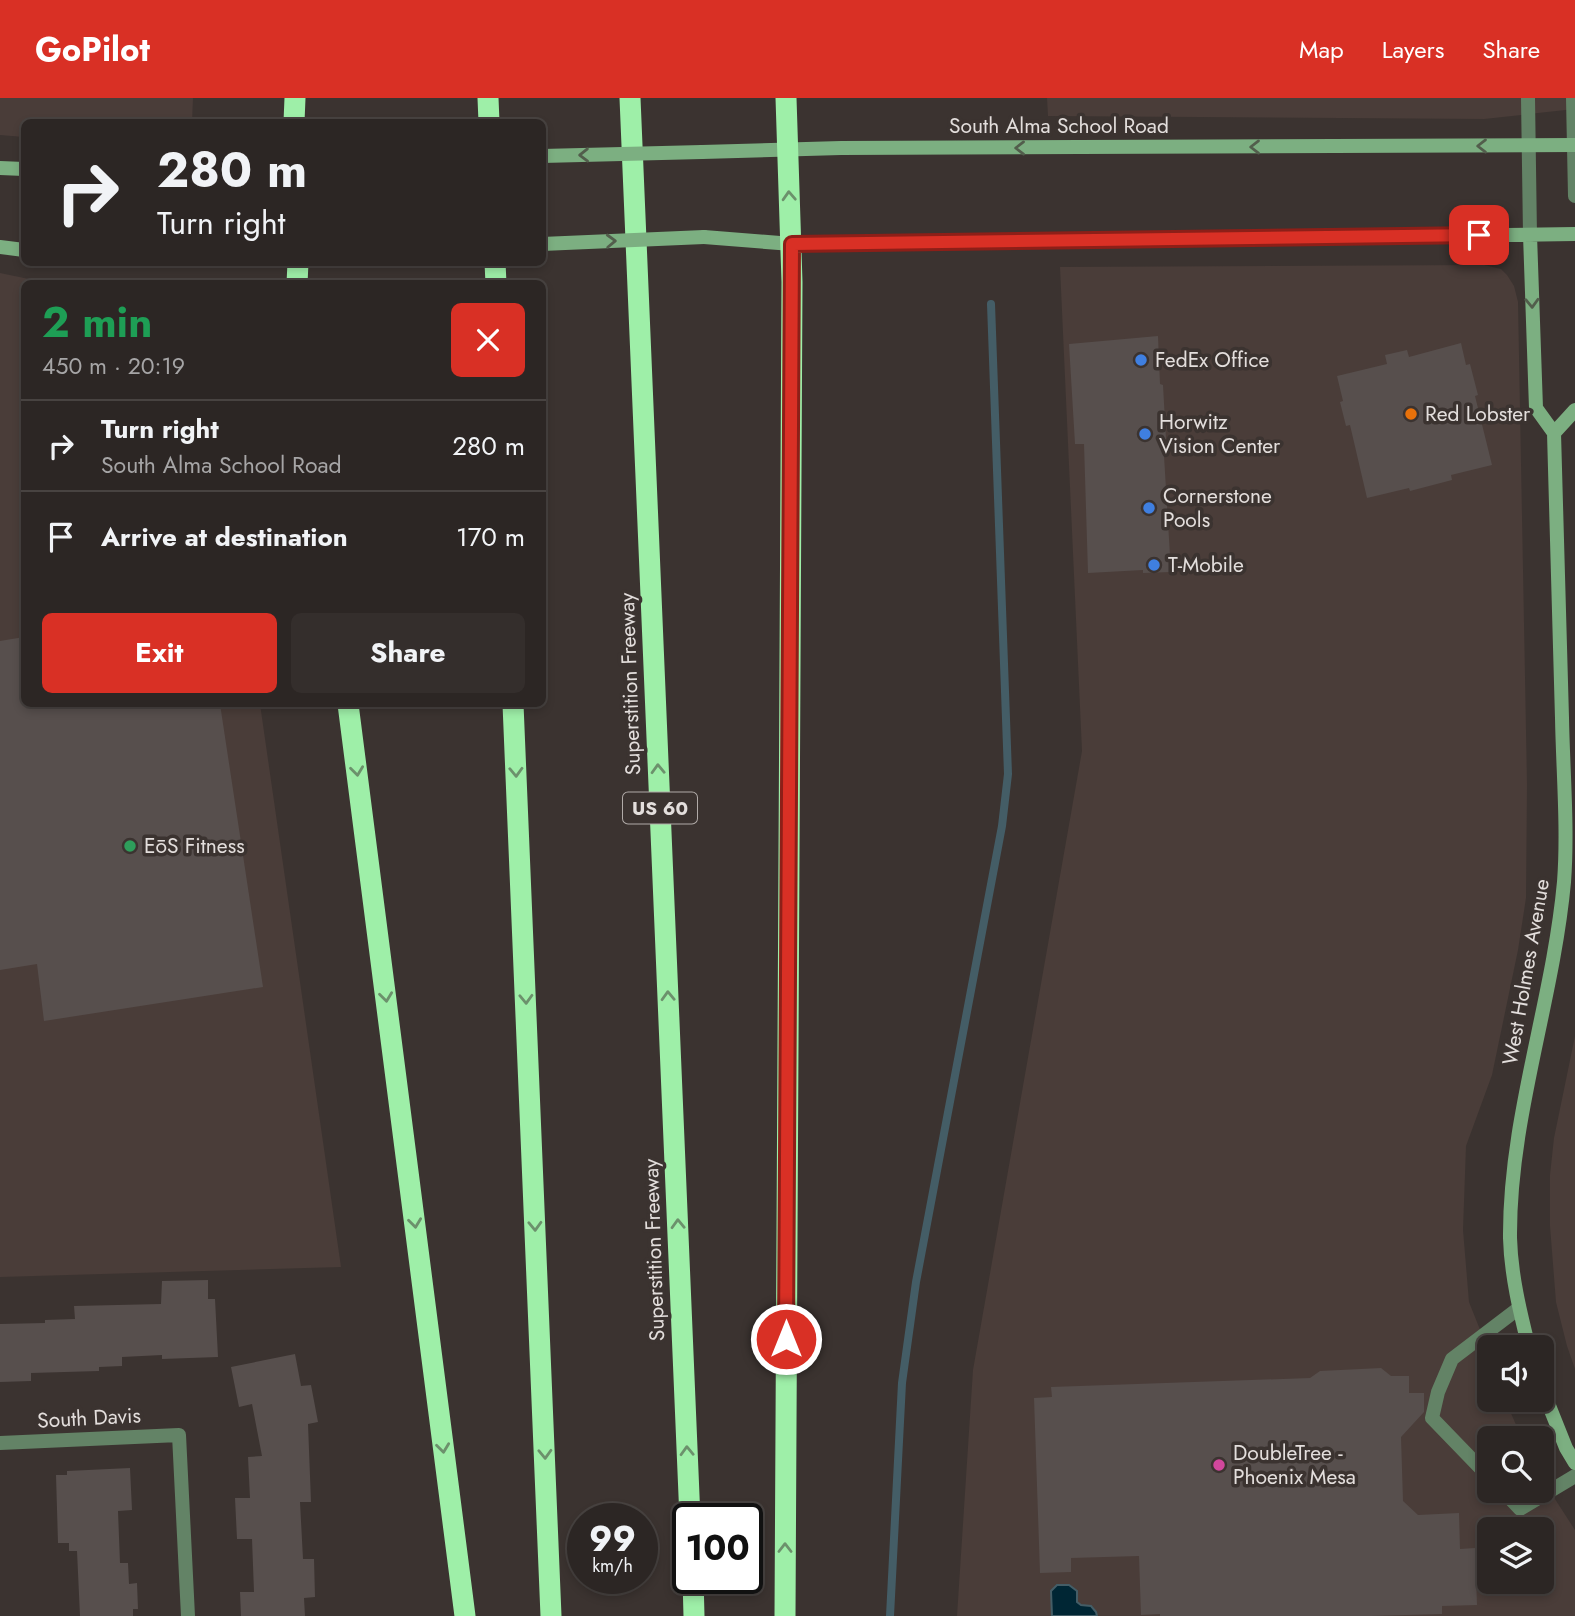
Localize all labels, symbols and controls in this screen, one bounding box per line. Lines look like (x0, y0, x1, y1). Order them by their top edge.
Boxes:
text: GoPilot (35, 26, 150, 73)
text: Map (1299, 32, 1344, 67)
text: Layers (1382, 32, 1444, 67)
text: Share (1482, 32, 1540, 67)
street label: South Alma School Road (949, 111, 1169, 141)
text: 280 m (157, 135, 307, 205)
one-way arrow (1477, 138, 1487, 154)
one-way arrow (1249, 139, 1260, 155)
one-way arrow (1015, 140, 1025, 156)
icon: right (42, 147, 133, 238)
one-way arrow (579, 147, 589, 163)
one-way arrow (782, 190, 797, 201)
text: Turn right (157, 200, 286, 246)
pin (1449, 205, 1509, 265)
icon: arrive (1460, 216, 1498, 254)
one-way arrow (605, 233, 616, 248)
text: 2 min (42, 292, 152, 353)
one-way arrow (1524, 298, 1540, 309)
button: close (451, 303, 525, 377)
place label: FedEx Office (1155, 345, 1269, 375)
text: 450 m · 20:19 (42, 349, 185, 383)
marker: FedEx Office (1133, 352, 1149, 368)
place label: Red Lobster (1425, 399, 1531, 429)
marker: Red Lobster (1403, 406, 1419, 422)
place label: Horwitz Vision Center (1159, 407, 1281, 461)
text: Turn right (101, 410, 219, 448)
marker: Horwitz Vision Center (1137, 426, 1153, 442)
icon: right (42, 427, 80, 465)
text: 280 m (452, 427, 525, 465)
text: South Alma School Road (101, 448, 342, 482)
place label: Cornerstone Pools (1163, 481, 1272, 535)
marker: Cornerstone Pools (1141, 500, 1157, 516)
icon: arrive (42, 518, 80, 556)
text: Arrive at destination (101, 518, 348, 556)
text: 170 m (456, 518, 525, 556)
place label: T-Mobile (1168, 550, 1244, 580)
marker: T-Mobile (1146, 557, 1162, 573)
street label: Superstition Freeway (612, 591, 648, 776)
button: Exit (42, 613, 277, 693)
button: Share (291, 613, 525, 693)
one-way arrow (651, 763, 666, 774)
one-way arrow (349, 765, 364, 777)
one-way arrow (509, 766, 524, 777)
road number: US 60 (623, 792, 697, 824)
place label: EōS Fitness (144, 831, 245, 861)
marker: EōS Fitness (122, 838, 138, 854)
street label: West Holmes Avenue (1495, 876, 1557, 1067)
one-way arrow (660, 990, 675, 1001)
one-way arrow (378, 991, 393, 1003)
one-way arrow (518, 994, 533, 1005)
street label: Superstition Freeway (636, 1157, 672, 1342)
one-way arrow (407, 1217, 422, 1228)
one-way arrow (670, 1218, 685, 1229)
one-way arrow (528, 1221, 543, 1232)
position arrow (749, 1302, 823, 1376)
map controls (1477, 1335, 1554, 1594)
button: sound (1477, 1335, 1554, 1412)
street label: South Davis (36, 1400, 142, 1436)
button: search (1477, 1426, 1554, 1503)
place label: DoubleTree - Phoenix Mesa (1233, 1438, 1356, 1492)
one-way arrow (436, 1442, 451, 1454)
one-way arrow (680, 1445, 695, 1456)
one-way arrow (537, 1448, 552, 1459)
marker: DoubleTree - Phoenix Mesa (1211, 1457, 1227, 1473)
speed limit sign: 100 (672, 1503, 763, 1594)
text: 99 (589, 1514, 636, 1564)
button: layers (1477, 1517, 1554, 1594)
one-way arrow (777, 1542, 793, 1553)
text: km/h (592, 1553, 633, 1579)

